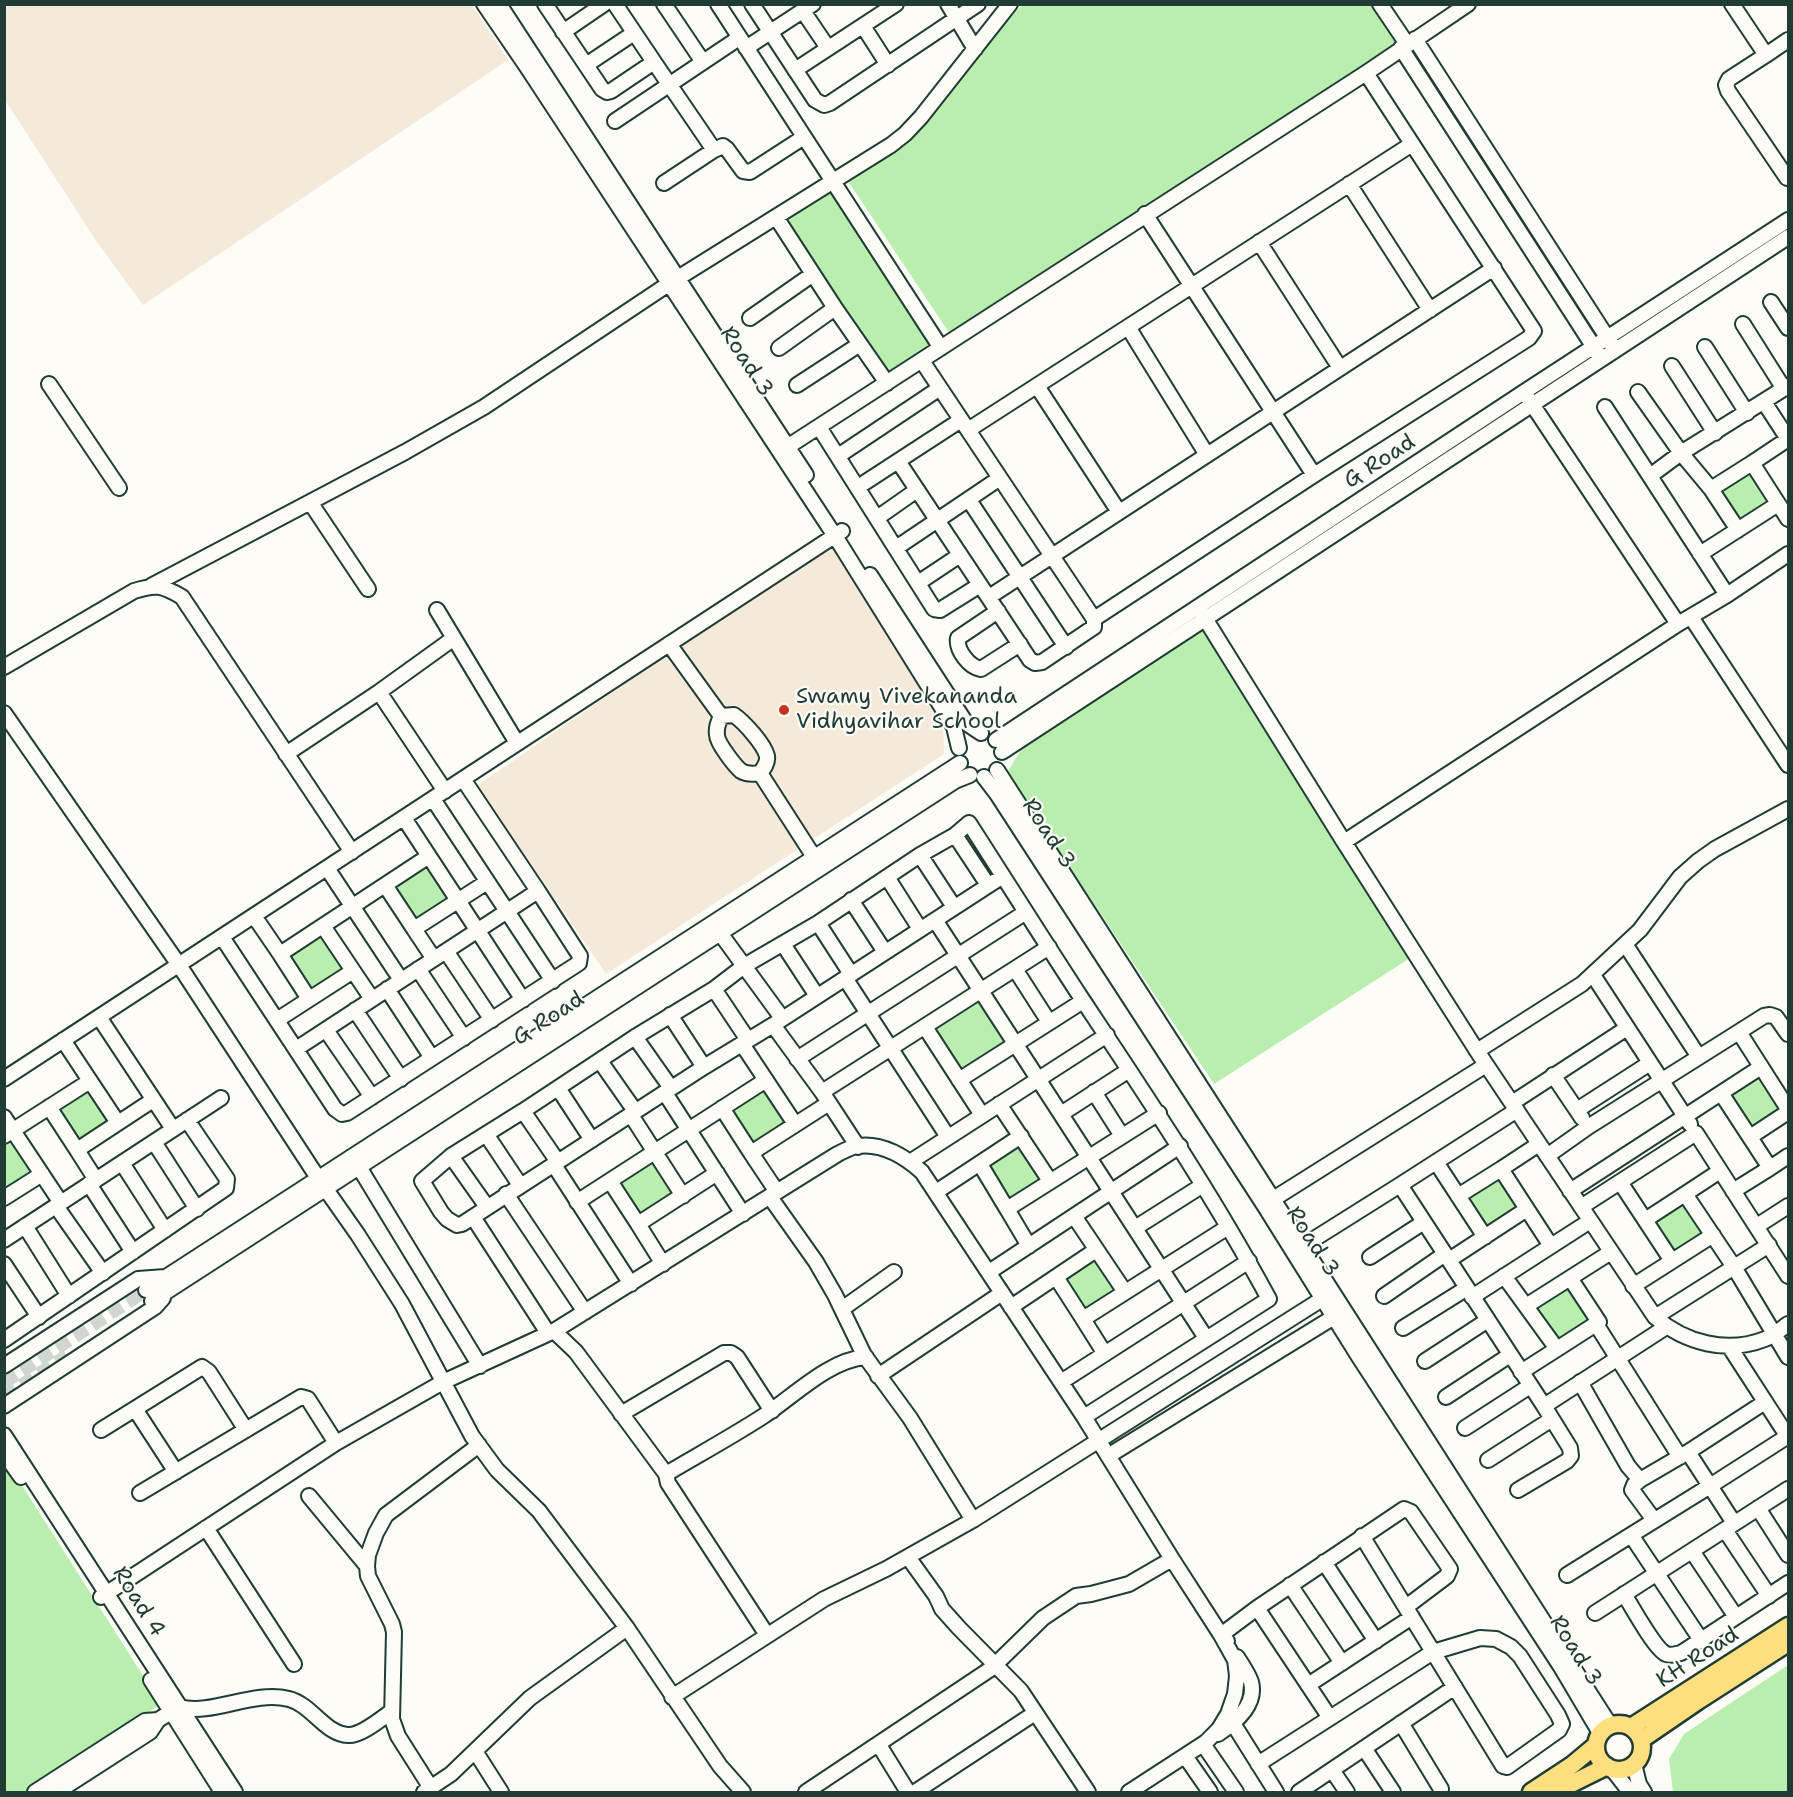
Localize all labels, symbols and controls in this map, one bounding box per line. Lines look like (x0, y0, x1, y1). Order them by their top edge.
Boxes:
street label: Road 3 (714, 322, 778, 402)
street label: G Road (1340, 429, 1420, 495)
place label: Swamy Vivekananda Vidhyavihar School (796, 684, 1017, 736)
marker: Swamy Vivekananda Vidhyavihar School (777, 703, 791, 717)
street label: Road 3 (1016, 794, 1080, 874)
street label: G Road (509, 986, 589, 1052)
street label: Road 3 (1280, 1202, 1344, 1282)
street label: Road 4 (106, 1562, 170, 1642)
street label: Road 3 (1543, 1611, 1607, 1691)
street label: KH Road (1652, 1622, 1744, 1694)

